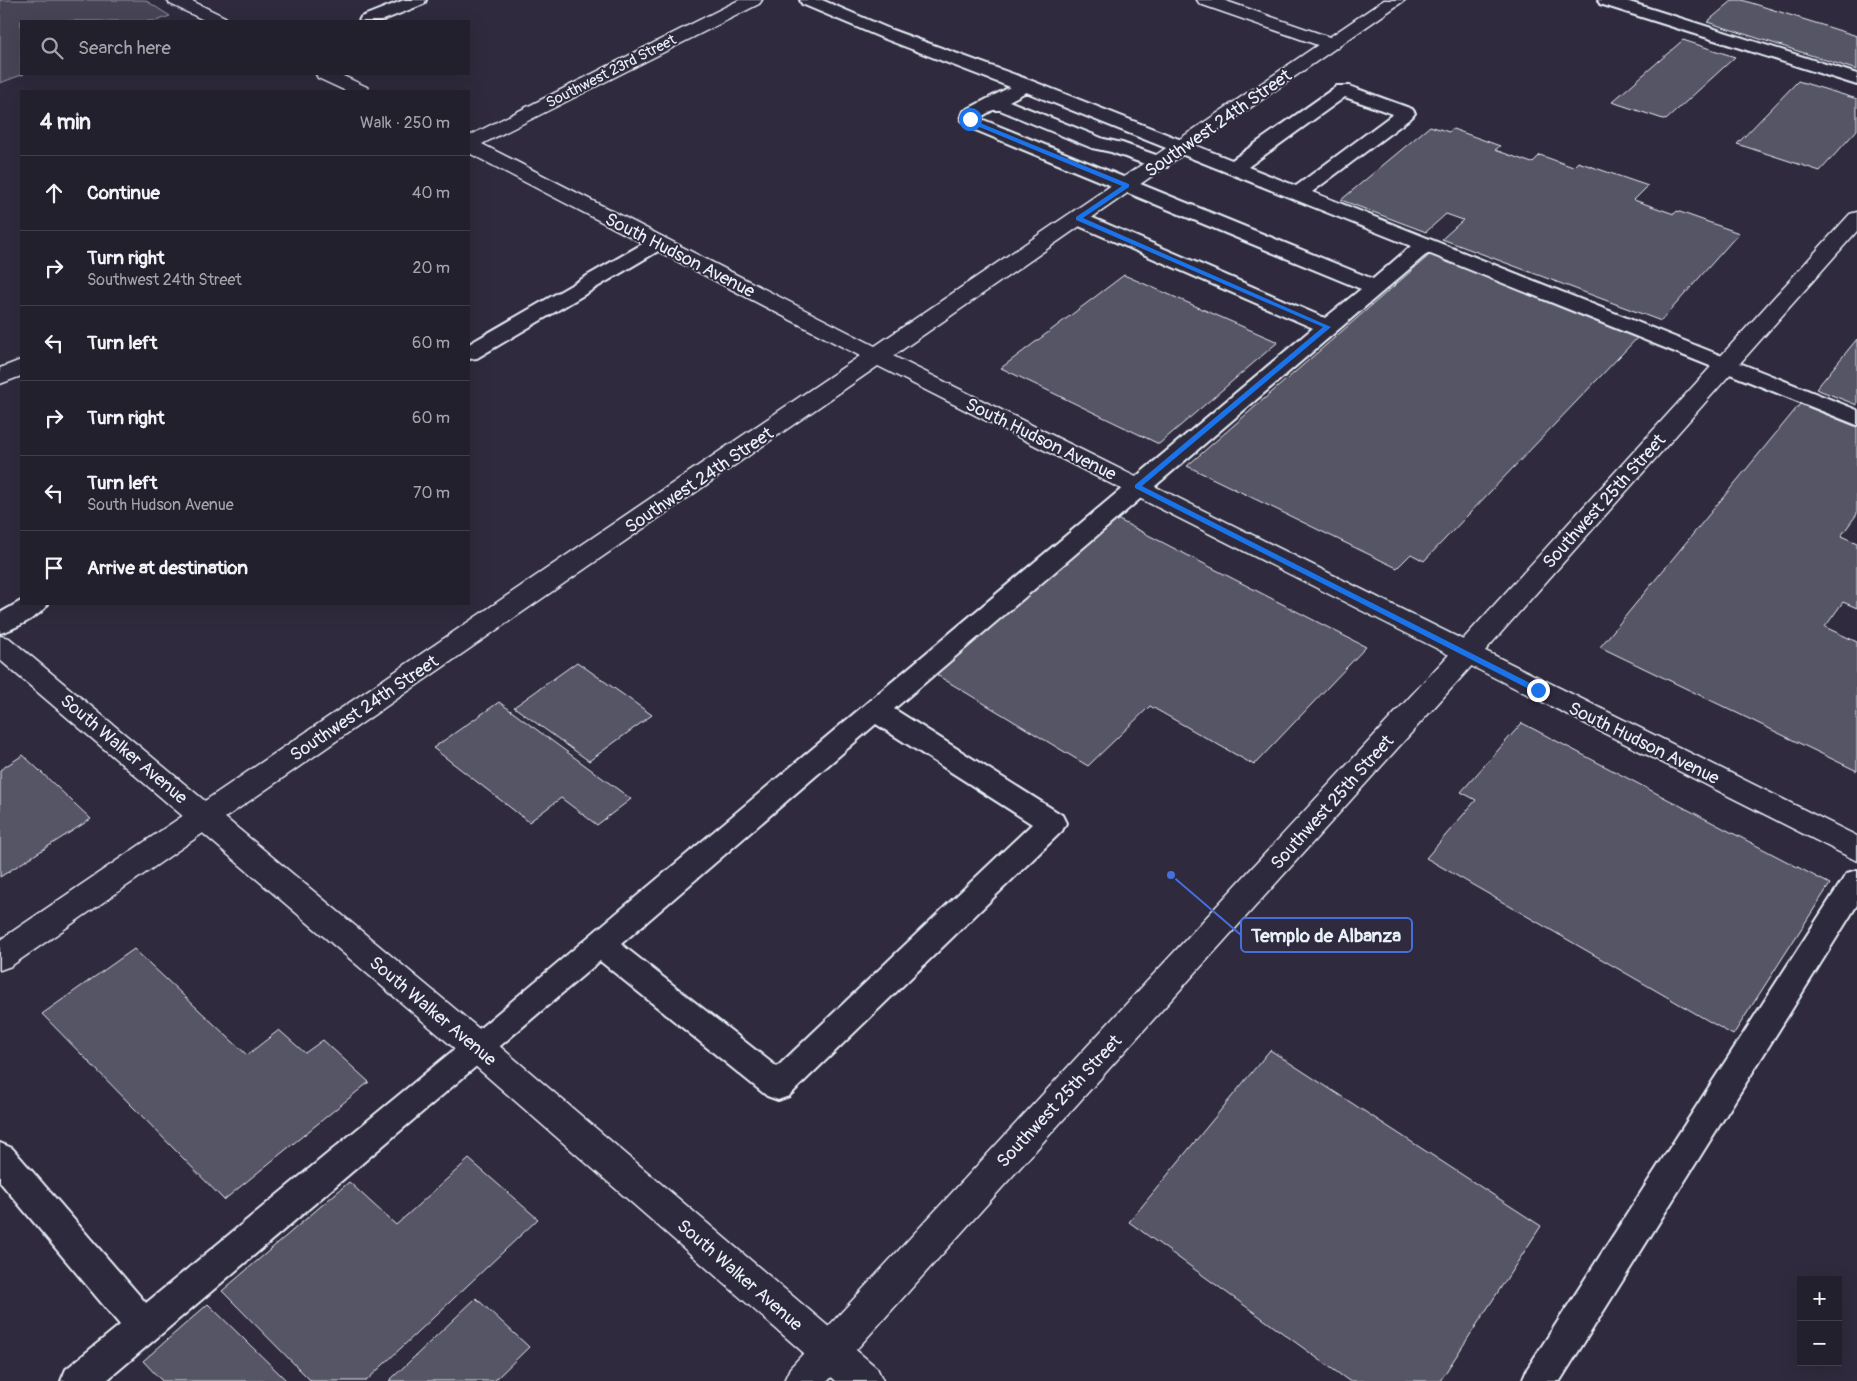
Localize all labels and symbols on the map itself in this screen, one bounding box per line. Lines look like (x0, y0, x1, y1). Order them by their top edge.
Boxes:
street label: Southwest 23rd Street (543, 30, 680, 113)
street label: Southwest 24th Street (1140, 64, 1297, 183)
route start (959, 108, 982, 131)
street label: South Hudson Avenue (601, 208, 759, 303)
street label: South Hudson Avenue (962, 393, 1120, 486)
street label: Southwest 24th Street (621, 422, 778, 539)
street label: Southwest 25th Street (1538, 429, 1671, 573)
street label: Southwest 24th Street (286, 650, 443, 767)
route end (1527, 679, 1550, 702)
street label: South Walker Avenue (55, 690, 192, 809)
street label: South Hudson Avenue (1565, 697, 1723, 790)
street label: Southwest 25th Street (1266, 730, 1399, 874)
callout: Templo de Albanza (1241, 918, 1412, 952)
text: Templo de Albanza (1250, 924, 1401, 948)
street label: South Walker Avenue (364, 952, 501, 1071)
street label: Southwest 25th Street (992, 1030, 1127, 1173)
street label: South Walker Avenue (672, 1215, 807, 1336)

